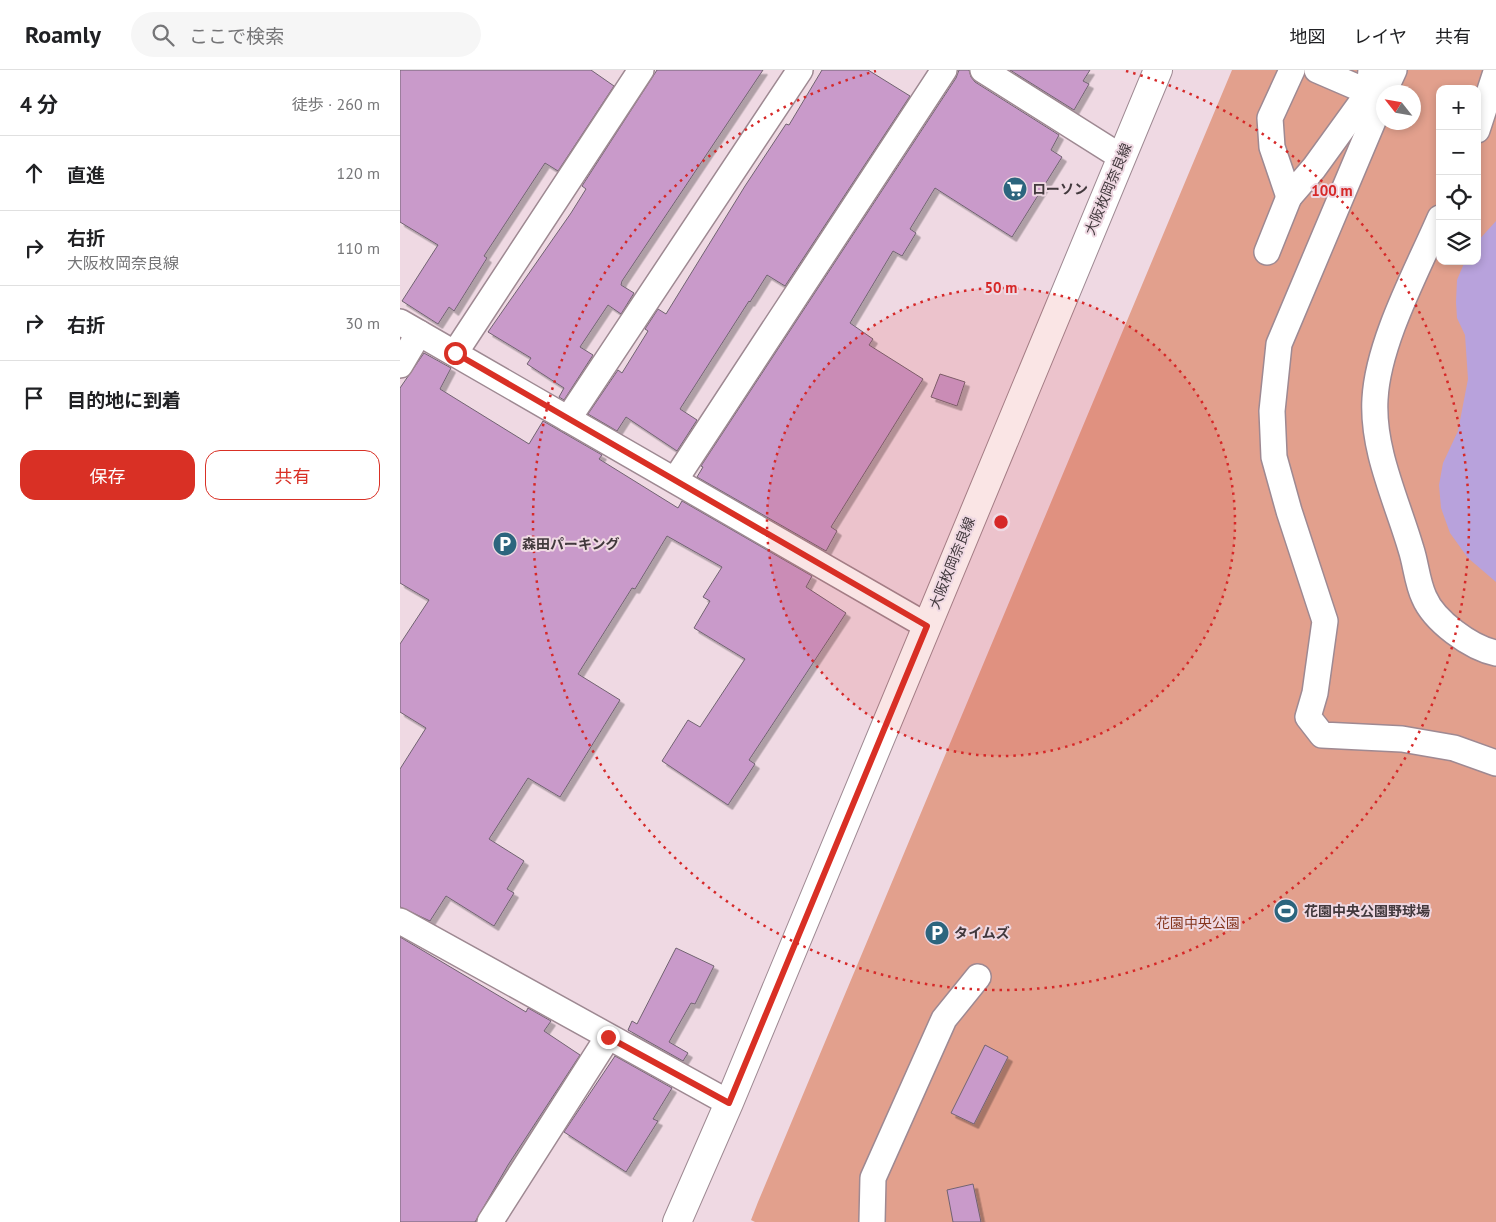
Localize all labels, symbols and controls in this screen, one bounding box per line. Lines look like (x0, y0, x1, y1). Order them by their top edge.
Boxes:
search box (131, 12, 481, 57)
text: Roamly (25, 19, 101, 50)
icon: search (149, 21, 177, 49)
text: ここで検索 (189, 24, 284, 48)
text: 地図 (1290, 25, 1326, 48)
text: レイヤ (1354, 25, 1407, 48)
text: 共有 (1435, 25, 1471, 48)
north arrow (1376, 85, 1421, 130)
map controls (1436, 85, 1481, 265)
button: + (1436, 85, 1481, 130)
text: 4 分 (20, 91, 58, 118)
text: 徒歩 · 260 m (292, 94, 380, 114)
button: − (1436, 130, 1481, 175)
street label: 大阪枚岡奈良線 (1081, 140, 1135, 238)
icon: ahead (20, 159, 48, 187)
text: 直進 (67, 163, 105, 187)
text: 120 m (337, 163, 380, 183)
button: locate (1436, 175, 1481, 220)
supermarket icon: ローソン (1002, 176, 1028, 202)
place label: ローソン (1032, 180, 1088, 198)
text: 100 m (1311, 181, 1353, 200)
button: layers (1436, 220, 1481, 265)
text: 右折 (67, 226, 105, 250)
icon: right (20, 234, 48, 262)
text: 110 m (337, 238, 380, 258)
text: 大阪枚岡奈良線 (67, 253, 179, 273)
text: 50 m (985, 278, 1017, 297)
icon: right (20, 309, 48, 337)
text: 右折 (67, 313, 105, 337)
text: 30 m (345, 313, 380, 333)
route start (444, 342, 467, 365)
icon: arrive (20, 384, 48, 412)
text: 目的地に到着 (67, 388, 181, 412)
button: 保存 (20, 450, 195, 500)
button: 共有 (205, 450, 380, 500)
centre of rings (992, 513, 1010, 531)
street label: 大阪枚岡奈良線 (925, 514, 979, 612)
parking icon: 森田パーキング (492, 531, 518, 557)
place label: 森田パーキング (522, 535, 620, 553)
sports icon: 花園中央公園野球場 (1273, 898, 1299, 924)
place label: 花園中央公園野球場 (1304, 902, 1430, 920)
park label: 花園中央公園 (1156, 914, 1240, 932)
parking icon: タイムズ (924, 920, 950, 946)
place label: タイムズ (954, 924, 1010, 942)
route end (597, 1026, 620, 1049)

